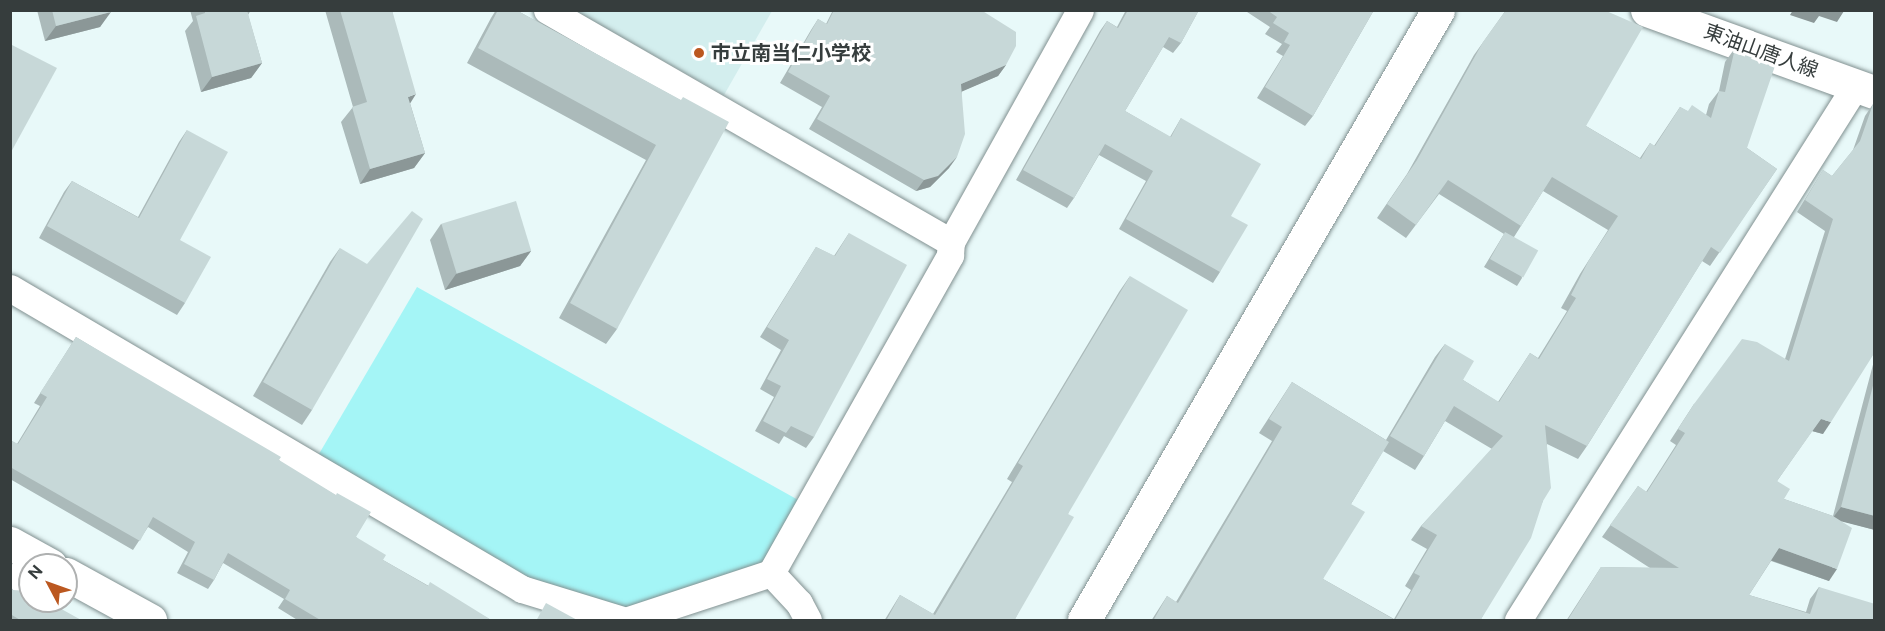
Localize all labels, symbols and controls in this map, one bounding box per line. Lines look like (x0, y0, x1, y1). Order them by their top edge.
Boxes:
street label: 東油山唐人線 (1701, 19, 1821, 83)
place label: 市立南当仁小学校 (711, 41, 871, 65)
marker: 市立南当仁小学校 (692, 46, 706, 60)
north arrow (18, 553, 78, 613)
text: N (24, 561, 47, 583)

